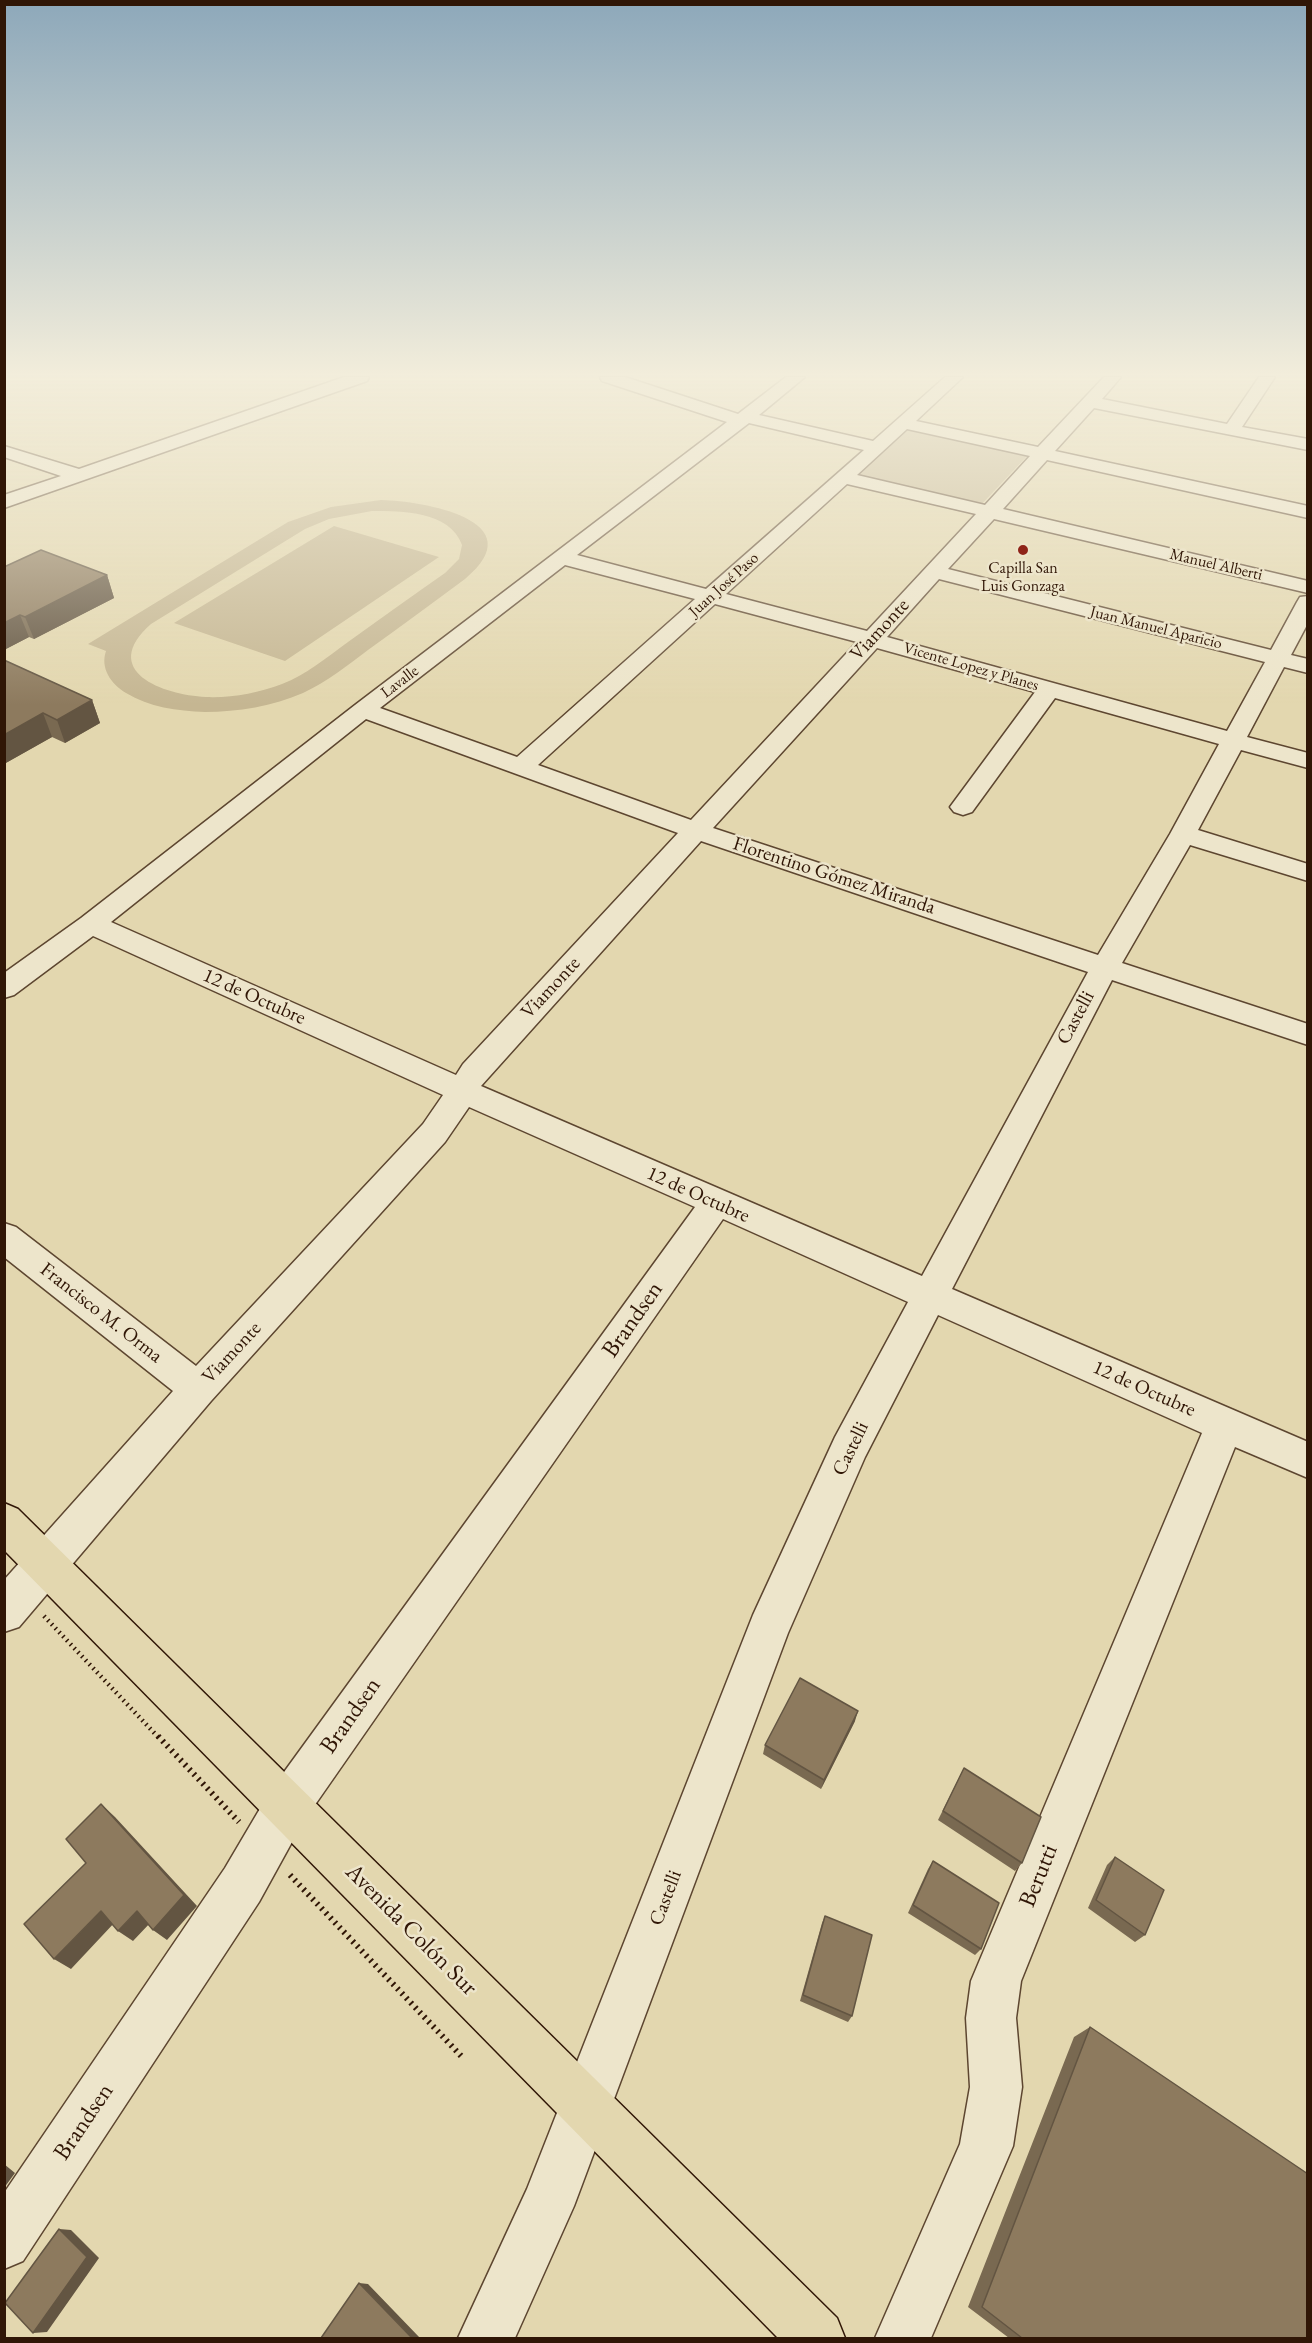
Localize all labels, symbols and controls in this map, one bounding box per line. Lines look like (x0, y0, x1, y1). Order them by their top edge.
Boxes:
marker: Capilla San Luis Gonzaga (1016, 543, 1030, 557)
street label: Manuel Alberti (1168, 545, 1264, 585)
street label: Juan José Paso (685, 549, 763, 621)
place label: Capilla San Luis Gonzaga (981, 559, 1065, 597)
street label: Viamonte (845, 594, 915, 666)
street label: Juan Manuel Aparicio (1088, 602, 1224, 654)
street label: Vicente Lopez y Planes (901, 638, 1041, 696)
street label: Lavalle (377, 662, 423, 702)
street label: Florentino Gómez Miranda (730, 832, 938, 920)
street label: Viamonte (516, 952, 586, 1024)
street label: 12 de Octubre (199, 964, 309, 1030)
street label: Castelli (1052, 987, 1100, 1049)
street label: 12 de Octubre (643, 1162, 753, 1228)
street label: Francisco M. Orma (35, 1258, 167, 1368)
street label: Brandsen (596, 1276, 670, 1364)
street label: Viamonte (197, 1317, 267, 1389)
street label: 12 de Octubre (1089, 1356, 1199, 1422)
street label: Castelli (828, 1418, 874, 1480)
street label: Brandsen (314, 1672, 388, 1760)
street label: Berutti (1013, 1840, 1065, 1912)
street label: Avenida Colón Sur (339, 1858, 483, 2002)
street label: Castelli (645, 1867, 687, 1929)
street label: Brandsen (48, 2078, 120, 2166)

